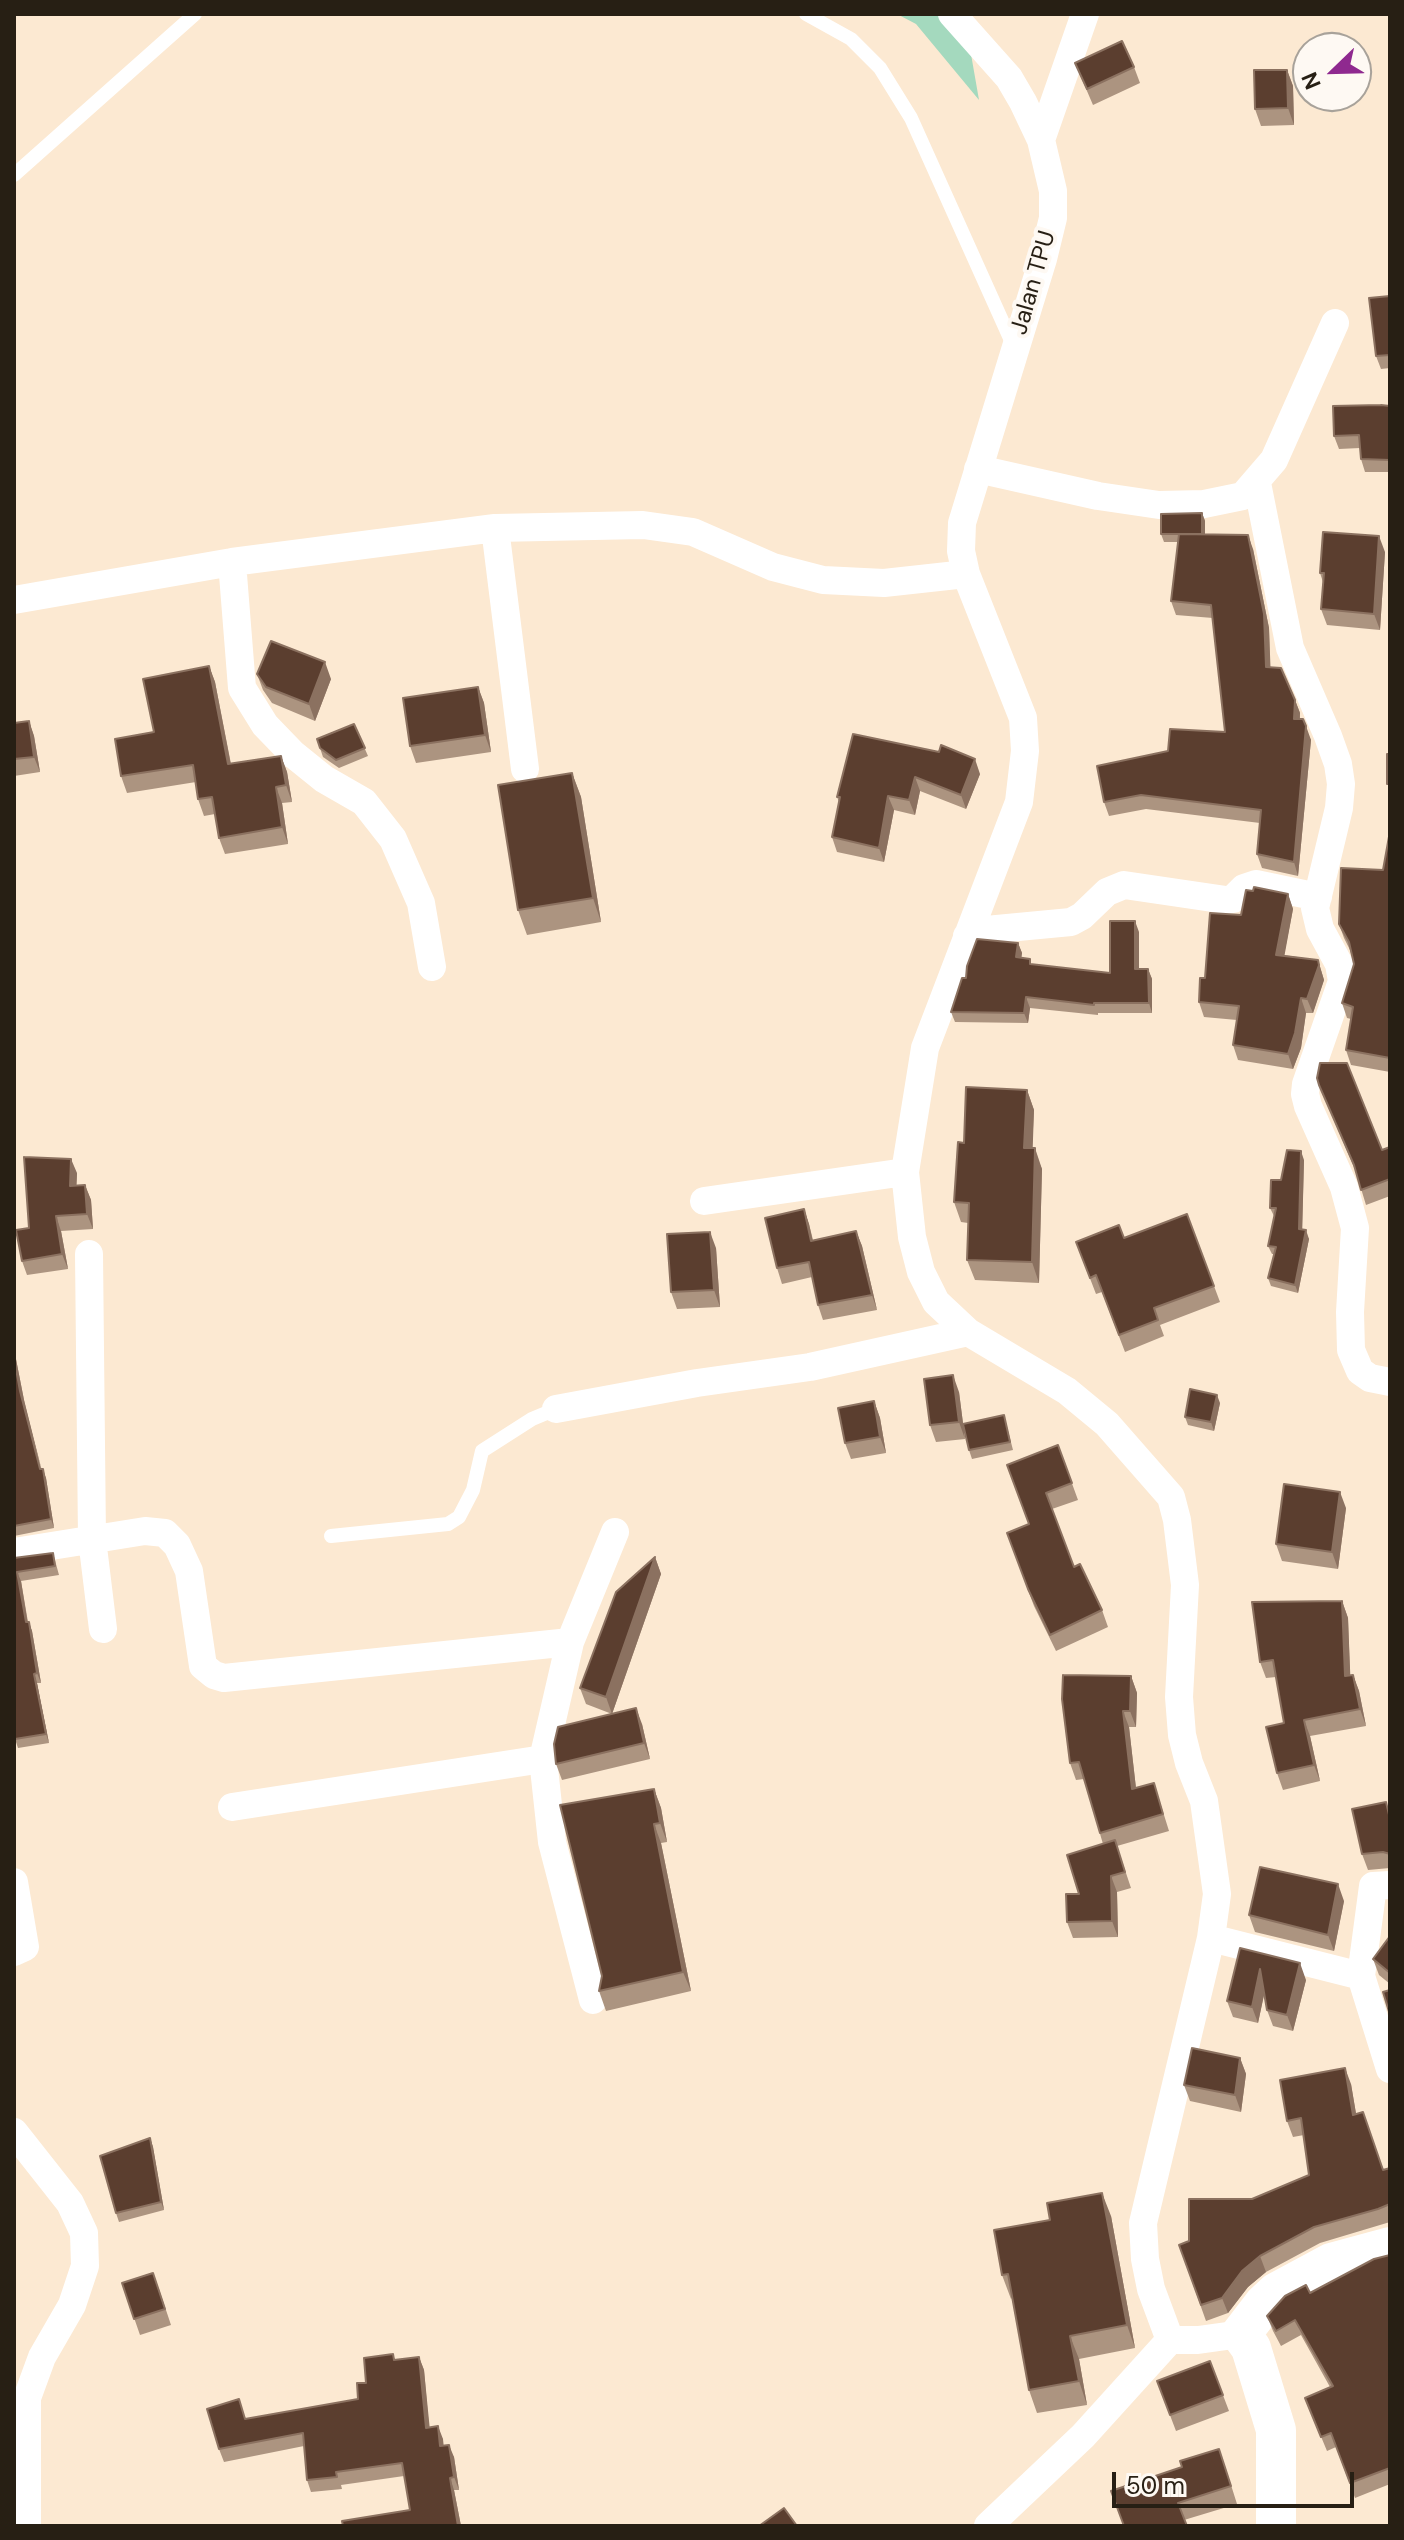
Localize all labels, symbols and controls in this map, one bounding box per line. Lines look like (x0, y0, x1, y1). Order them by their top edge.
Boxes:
north arrow (1292, 32, 1372, 112)
text: N (1295, 68, 1328, 94)
street label: Jalan TPU (1005, 228, 1063, 338)
scale bar (1116, 2456, 1358, 2506)
text: 50 m (1126, 2470, 1185, 2501)

